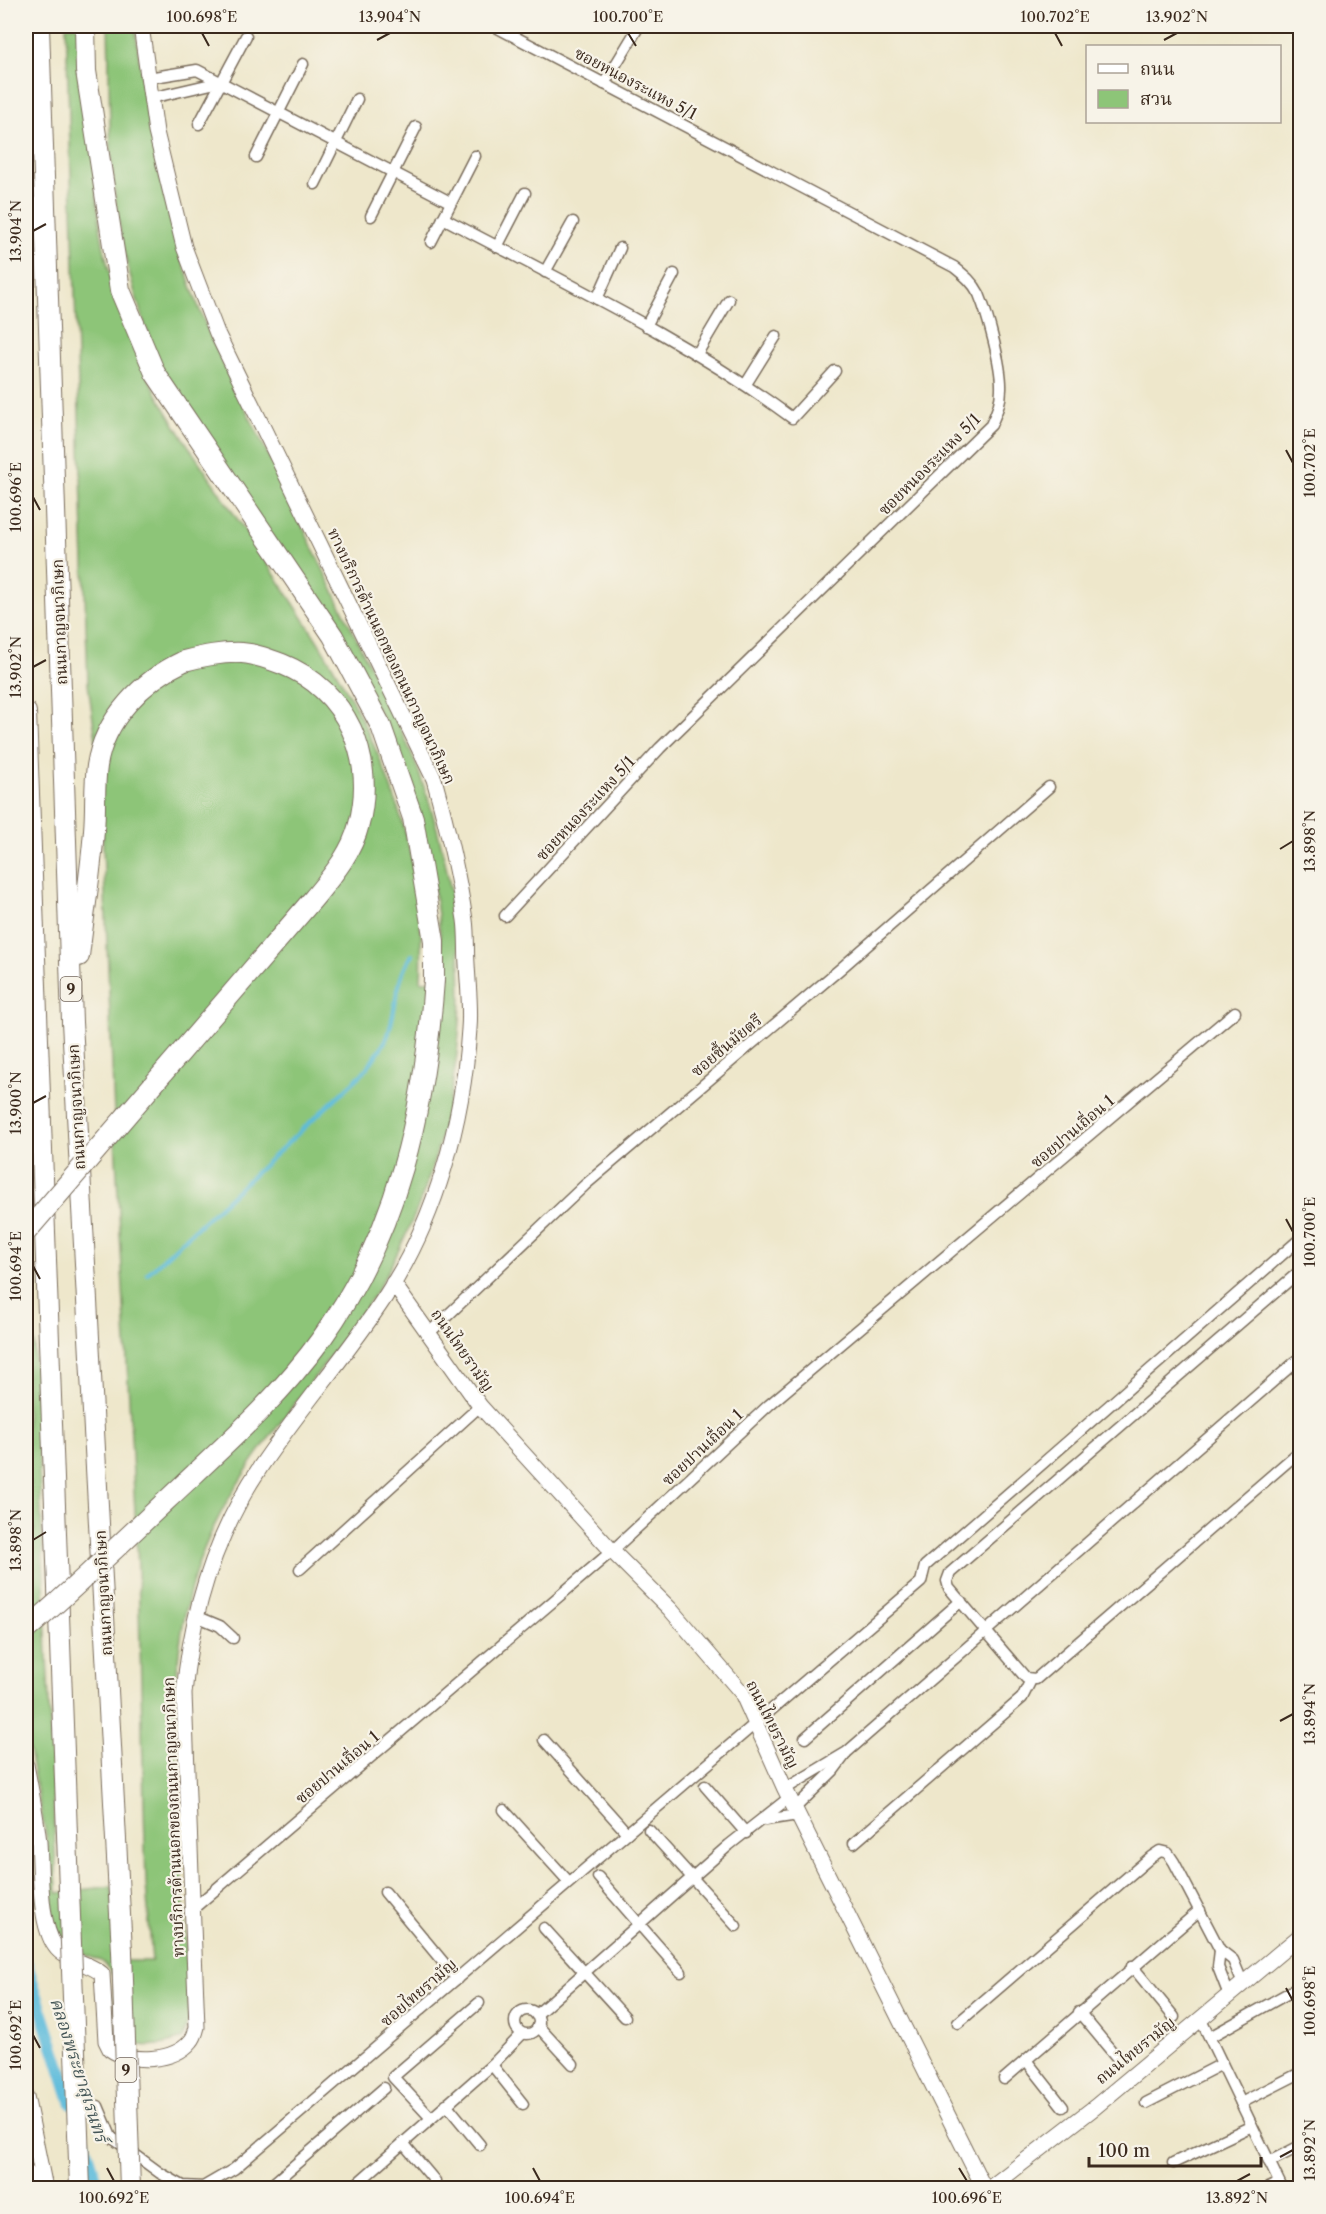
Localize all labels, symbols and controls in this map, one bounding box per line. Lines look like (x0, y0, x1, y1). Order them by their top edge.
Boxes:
text: 100.698°E (167, 7, 237, 26)
text: 13.904°N (359, 7, 421, 26)
text: 100.700°E (593, 7, 663, 26)
text: 100.702°E (1020, 7, 1090, 26)
text: 13.902°N (1146, 7, 1208, 26)
street label: ซอยหนองระแหง 5/1 (571, 42, 701, 124)
legend (1086, 45, 1281, 123)
text: ถนน (1140, 58, 1175, 80)
text: สวน (1140, 88, 1172, 110)
text: 13.904°N (6, 200, 25, 262)
street label: ซอยหนองระแหง 5/1 (874, 409, 984, 519)
text: 100.702°E (1300, 428, 1319, 498)
text: 100.696°E (6, 462, 25, 532)
street label: ทางบริการด้านนอกของถนนกาญจนาภิเษก (324, 525, 460, 787)
street label: ถนนกาญจนาภิเษก (47, 559, 71, 685)
text: 13.902°N (6, 636, 25, 698)
street label: ซอยหนองระแหง 5/1 (531, 751, 639, 865)
text: 13.898°N (1300, 810, 1319, 872)
road number: 9 (60, 977, 82, 1001)
street label: ซอยชื้นมัยตรี (686, 1009, 766, 1080)
street label: ถนนกาญจนาภิเษก (63, 1044, 89, 1170)
text: 13.900°N (6, 1071, 25, 1135)
street label: ซอยปานเถื่อน 1 (1025, 1089, 1118, 1172)
text: 100.700°E (1300, 1197, 1319, 1267)
text: 100.694°E (6, 1231, 25, 1301)
street label: ถนนไทยรามัญ (427, 1305, 499, 1395)
street label: ซอยปานเถื่อน 1 (657, 1404, 747, 1490)
text: 13.898°N (6, 1509, 25, 1571)
street label: ถนนกาญจนาภิเษก (90, 1530, 116, 1656)
street label: ทางบริการด้านนอกของถนนกาญจนาภิเษก (158, 1676, 188, 1958)
street label: ถนนไทยรามัญ (742, 1676, 804, 1772)
text: 13.894°N (1300, 1683, 1319, 1745)
street label: ซอยปานเถื่อน 1 (290, 1725, 383, 1808)
street label: ซอยไทยรามัญ (376, 1954, 460, 2030)
text: 100.698°E (1300, 1966, 1319, 2036)
water label: คลองพระยาสุเรนทร์ (44, 1995, 114, 2150)
text: 100.692°E (6, 2000, 25, 2070)
street label: ถนนไทยรามัญ (1091, 2012, 1179, 2088)
road number: 9 (116, 2058, 136, 2082)
text: 13.892°N (1300, 2119, 1319, 2181)
scale bar (1089, 2130, 1262, 2168)
text: 100 m (1098, 2140, 1150, 2162)
text: 100.692°E (79, 2188, 149, 2207)
text: 100.694°E (505, 2188, 575, 2207)
text: 100.696°E (932, 2188, 1002, 2207)
text: 13.892°N (1206, 2188, 1268, 2207)

